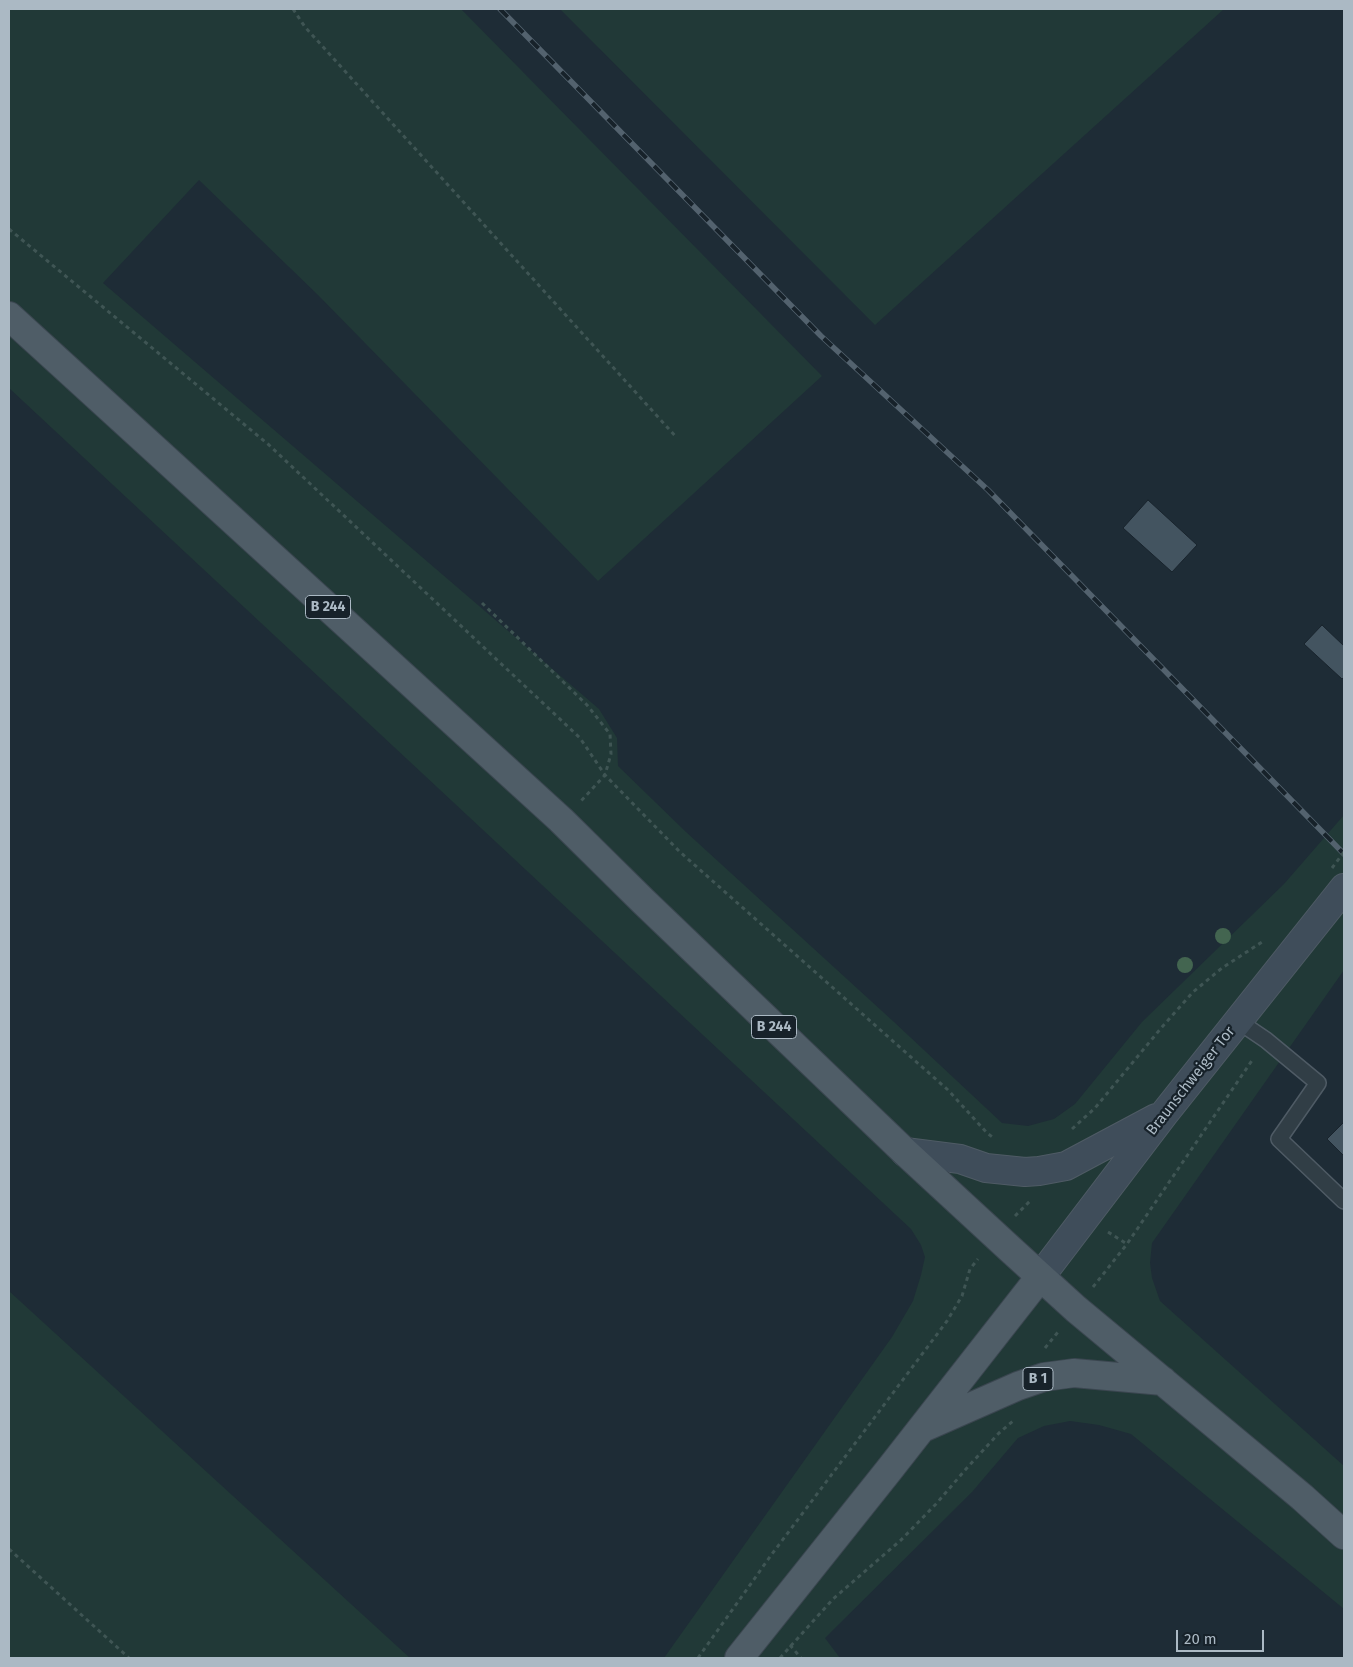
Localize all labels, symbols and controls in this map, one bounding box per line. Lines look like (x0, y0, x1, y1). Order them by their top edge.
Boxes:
road number: B 244 (306, 596, 350, 618)
road number: B 244 (752, 1016, 796, 1038)
street label: Braunschweiger Tor (1143, 1023, 1239, 1139)
road number: B 1 (1023, 1368, 1053, 1390)
scale bar (1178, 1620, 1266, 1652)
text: 20 m (1184, 1630, 1217, 1648)

